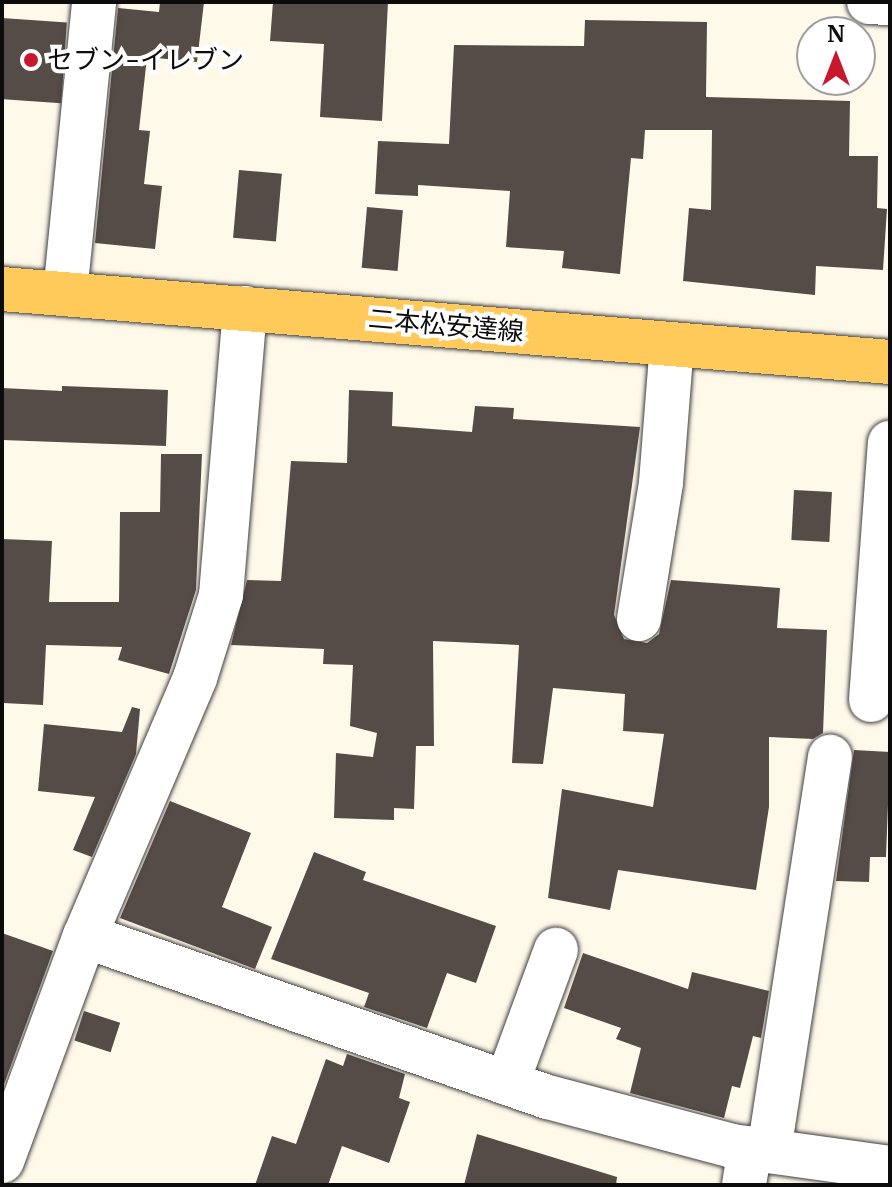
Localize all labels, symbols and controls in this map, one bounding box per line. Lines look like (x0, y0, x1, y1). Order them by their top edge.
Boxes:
north arrow (796, 16, 876, 96)
text: N (827, 20, 845, 48)
place label: セブン-イレブン (47, 44, 244, 76)
marker: セブン-イレブン (22, 51, 40, 69)
street label: 二本松安達線 (367, 303, 525, 347)

